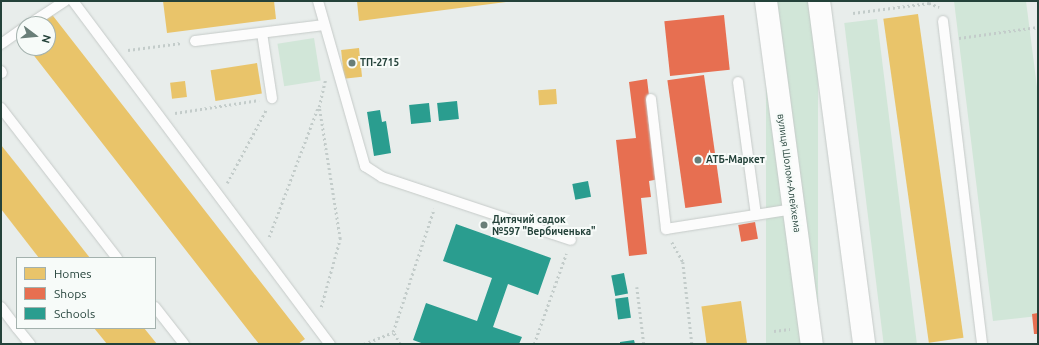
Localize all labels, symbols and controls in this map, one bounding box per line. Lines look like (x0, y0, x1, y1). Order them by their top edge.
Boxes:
north arrow (16, 16, 56, 56)
text: N (40, 33, 53, 45)
place label: ТП-2715 (360, 57, 399, 69)
marker: ТП-2715 (347, 58, 357, 68)
street label: вулиця Шолом-Алейхема (775, 113, 803, 233)
place label: АТБ-Маркет (706, 154, 765, 166)
marker: АТБ-Маркет (693, 155, 703, 165)
place label: Дитячий садок №597 "Вербиченька" (492, 213, 595, 236)
marker: Дитячий садок №597 "Вербиченька" (479, 220, 489, 230)
legend (16, 257, 156, 329)
text: Homes (54, 267, 92, 280)
text: Shops (54, 287, 86, 300)
text: Schools (54, 307, 95, 320)

